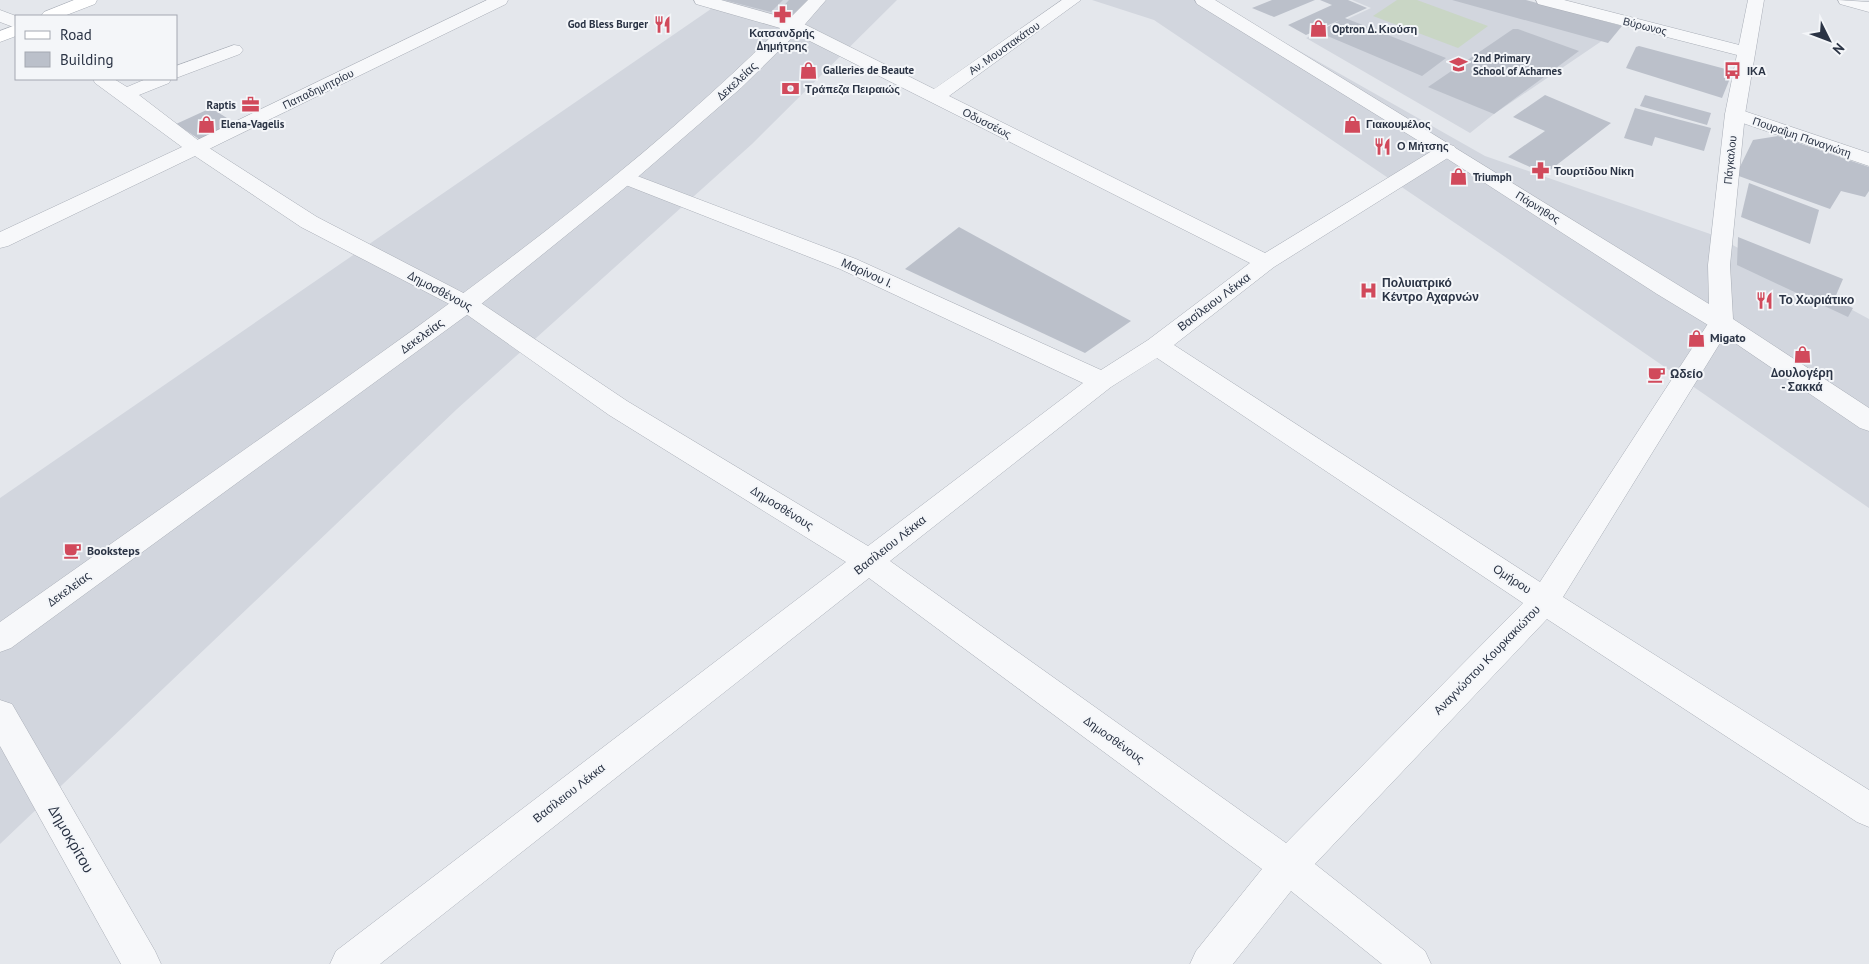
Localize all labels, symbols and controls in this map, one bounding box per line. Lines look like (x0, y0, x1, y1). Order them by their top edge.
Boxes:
pharmacy icon: Κατσανδρής Δημήτρης (772, 5, 792, 25)
restaurant icon: God Bless Burger (652, 14, 672, 34)
street label: Βύρωνος (1621, 14, 1669, 38)
legend (15, 15, 178, 80)
north arrow (1804, 15, 1854, 65)
place label: God Bless Burger (568, 17, 648, 31)
street label: Αν. Μουστακάτου (966, 18, 1042, 78)
shop icon: Optron Δ. Κιούση (1308, 19, 1328, 39)
place label: Optron Δ. Κιούση (1332, 22, 1418, 36)
text: Road (60, 25, 92, 44)
place label: Κατσανδρής Δημήτρης (749, 26, 815, 53)
text: N (1829, 39, 1848, 58)
text: Building (60, 50, 114, 69)
place label: 2nd Primary School of Acharnes (1473, 51, 1562, 78)
school or university icon: 2nd Primary School of Acharnes (1449, 54, 1469, 74)
street label: Δεκελείας (713, 58, 760, 103)
shop icon: Galleries de Beaute (799, 60, 819, 80)
bus stop icon: ΙΚΑ (1723, 61, 1743, 81)
place label: Galleries de Beaute (823, 63, 915, 77)
place label: ΙΚΑ (1747, 64, 1766, 78)
street label: Παπαδημητρίου (280, 66, 356, 112)
bank icon: Τράπεζα Πειραιώς (781, 79, 801, 99)
place label: Τράπεζα Πειραιώς (805, 82, 900, 96)
office icon: Raptis (240, 95, 260, 115)
place label: Raptis (207, 98, 236, 112)
street label: Οδυσσέως (960, 105, 1014, 141)
shop icon: Elena-Vagelis (197, 114, 217, 134)
shop icon: Γιακουμέλος (1342, 114, 1362, 134)
street label: Πουραΐμη Παναγιώτη (1751, 114, 1853, 160)
place label: Elena-Vagelis (221, 117, 285, 131)
place label: Γιακουμέλος (1366, 117, 1431, 131)
street label: Πάγκαλου (1720, 135, 1740, 185)
restaurant icon: Ο Μήτσης (1373, 136, 1393, 156)
place label: Ο Μήτσης (1397, 139, 1449, 153)
pharmacy icon: Τουρτίδου Νίκη (1530, 161, 1550, 181)
place label: Τουρτίδου Νίκη (1554, 164, 1634, 178)
shop icon: Triumph (1449, 167, 1469, 187)
place label: Triumph (1473, 170, 1512, 184)
street label: Πάρνηθος (1513, 188, 1563, 226)
street label: Μαρίνου Ι. (839, 255, 895, 291)
street label: Δημοσθένους (405, 267, 475, 314)
street label: Βασίλειου Λέκκα (1174, 269, 1253, 334)
place label: Πολυιατρικό Κέντρο Αχαρνών (1382, 275, 1479, 304)
hospital icon: Πολυιατρικό Κέντρο Αχαρνών (1358, 280, 1378, 300)
restaurant icon: Το Χωριάτικο (1755, 290, 1775, 310)
place label: Το Χωριάτικο (1779, 292, 1854, 307)
street label: Δεκελείας (397, 315, 447, 356)
shop icon: Migato (1686, 328, 1706, 348)
place label: Migato (1710, 330, 1746, 345)
shop icon: Δουλογέρη - Σακκά (1792, 344, 1812, 364)
cafe icon: Ωδείο (1646, 364, 1666, 384)
place label: Δουλογέρη - Σακκά (1771, 365, 1833, 394)
place label: Ωδείο (1670, 366, 1703, 381)
street label: Δημοσθένους (748, 482, 817, 533)
street label: Βασίλειου Λέκκα (851, 512, 929, 577)
cafe icon: Booksteps (63, 541, 83, 561)
place label: Booksteps (87, 543, 140, 558)
street label: Ομήρου (1490, 561, 1534, 596)
street label: Δεκελείας (44, 568, 94, 609)
street label: Αναγνώστου Κουρκακιώτου (1430, 602, 1543, 718)
street label: Δημοσθένους (1081, 713, 1148, 767)
street label: Βασίλειου Λέκκα (530, 760, 608, 825)
street label: Δημοκρίτου (44, 801, 98, 876)

